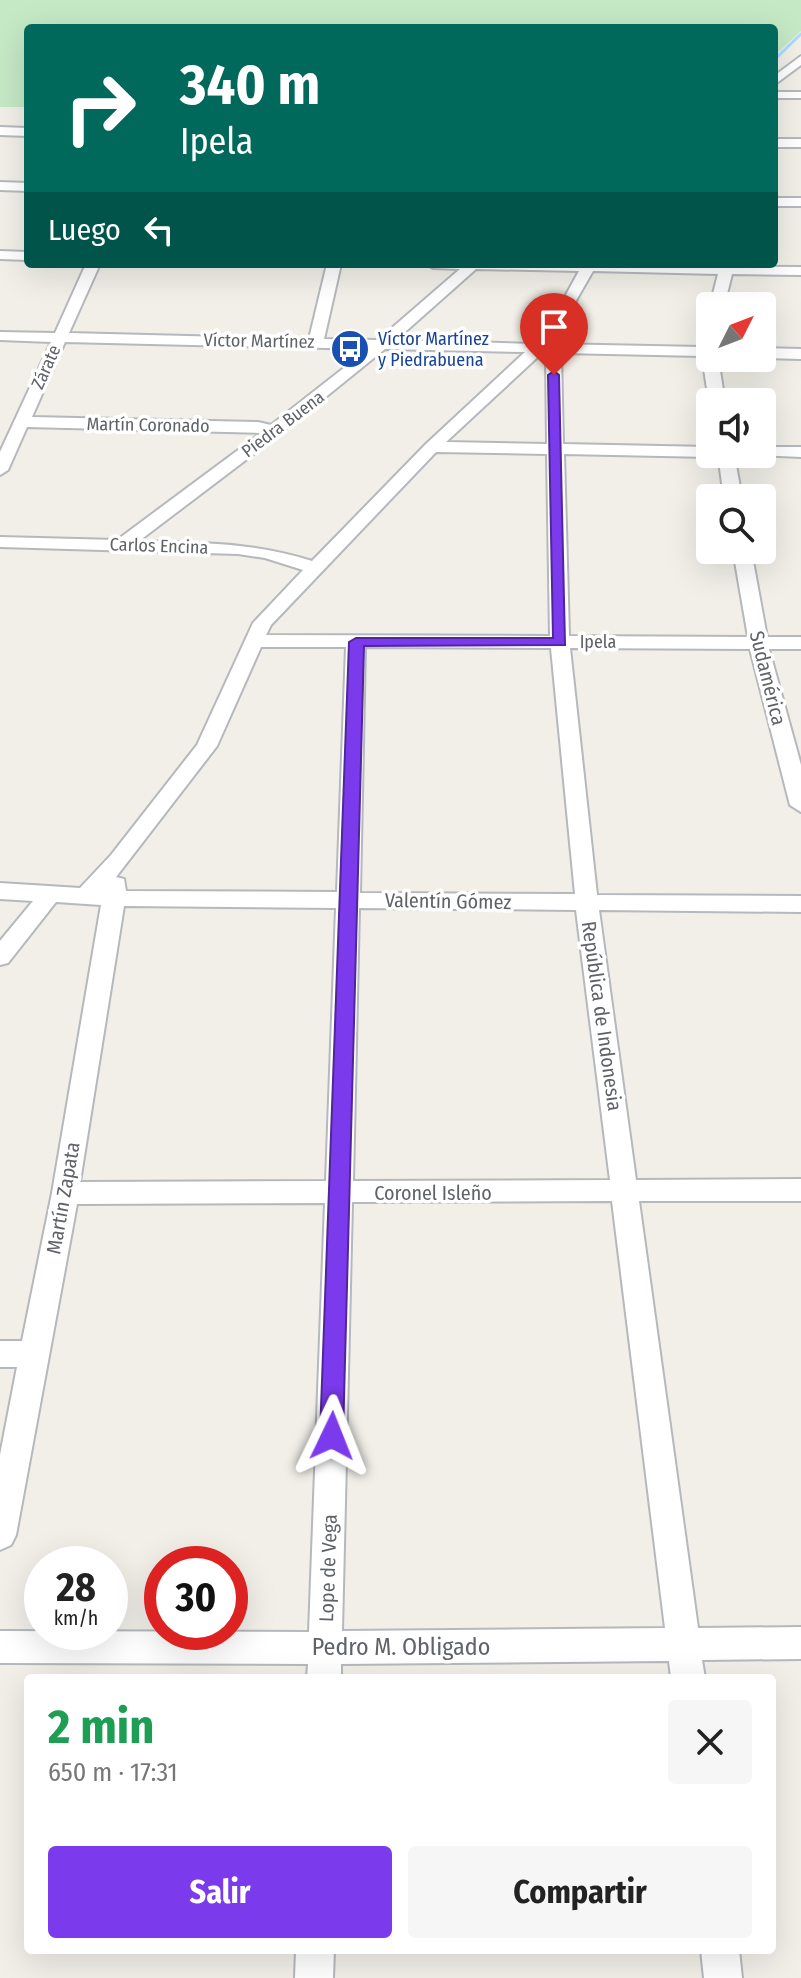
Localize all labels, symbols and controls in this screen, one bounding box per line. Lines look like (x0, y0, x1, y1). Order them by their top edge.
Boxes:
text: 340 m (180, 52, 320, 119)
icon: right (48, 56, 152, 160)
text: Ipela (180, 120, 253, 164)
icon: left (137, 208, 181, 252)
text: Luego (48, 212, 121, 248)
north arrow (696, 292, 776, 372)
map controls (696, 292, 776, 564)
pin (520, 293, 588, 375)
icon: arrive (532, 305, 576, 349)
bus stop icon: Víctor Martínez y Piedrabuena (329, 328, 371, 370)
place label: Víctor Martínez y Piedrabuena (378, 328, 489, 371)
street label: Víctor Martínez (203, 329, 315, 353)
street label: Zárate (27, 341, 65, 393)
street label: Piedra Buena (237, 386, 329, 462)
button: sound (696, 388, 776, 468)
street label: Martín Coronado (86, 413, 210, 437)
button: search (696, 484, 776, 564)
street label: Carlos Encina (109, 533, 209, 559)
street label: Sudamérica (745, 628, 791, 728)
street label: Ipela (580, 631, 617, 653)
street label: Valentín Gómez (385, 888, 511, 914)
street label: República de Indonesia (577, 919, 627, 1113)
street label: Martín Zapata (41, 1140, 85, 1256)
street label: Coronel Isleño (374, 1181, 492, 1205)
position arrow (290, 1394, 374, 1478)
street label: Lope de Vega (314, 1514, 342, 1622)
speed limit sign: 30 (144, 1546, 248, 1650)
text: 28 (56, 1564, 96, 1612)
text: km/h (54, 1606, 98, 1630)
street label: Pedro M. Obligado (312, 1633, 490, 1661)
text: 2 min (48, 1698, 154, 1756)
button: close (668, 1700, 752, 1784)
text: 650 m · 17:31 (48, 1757, 178, 1788)
button: Salir (48, 1846, 392, 1938)
button: Compartir (408, 1846, 752, 1938)

